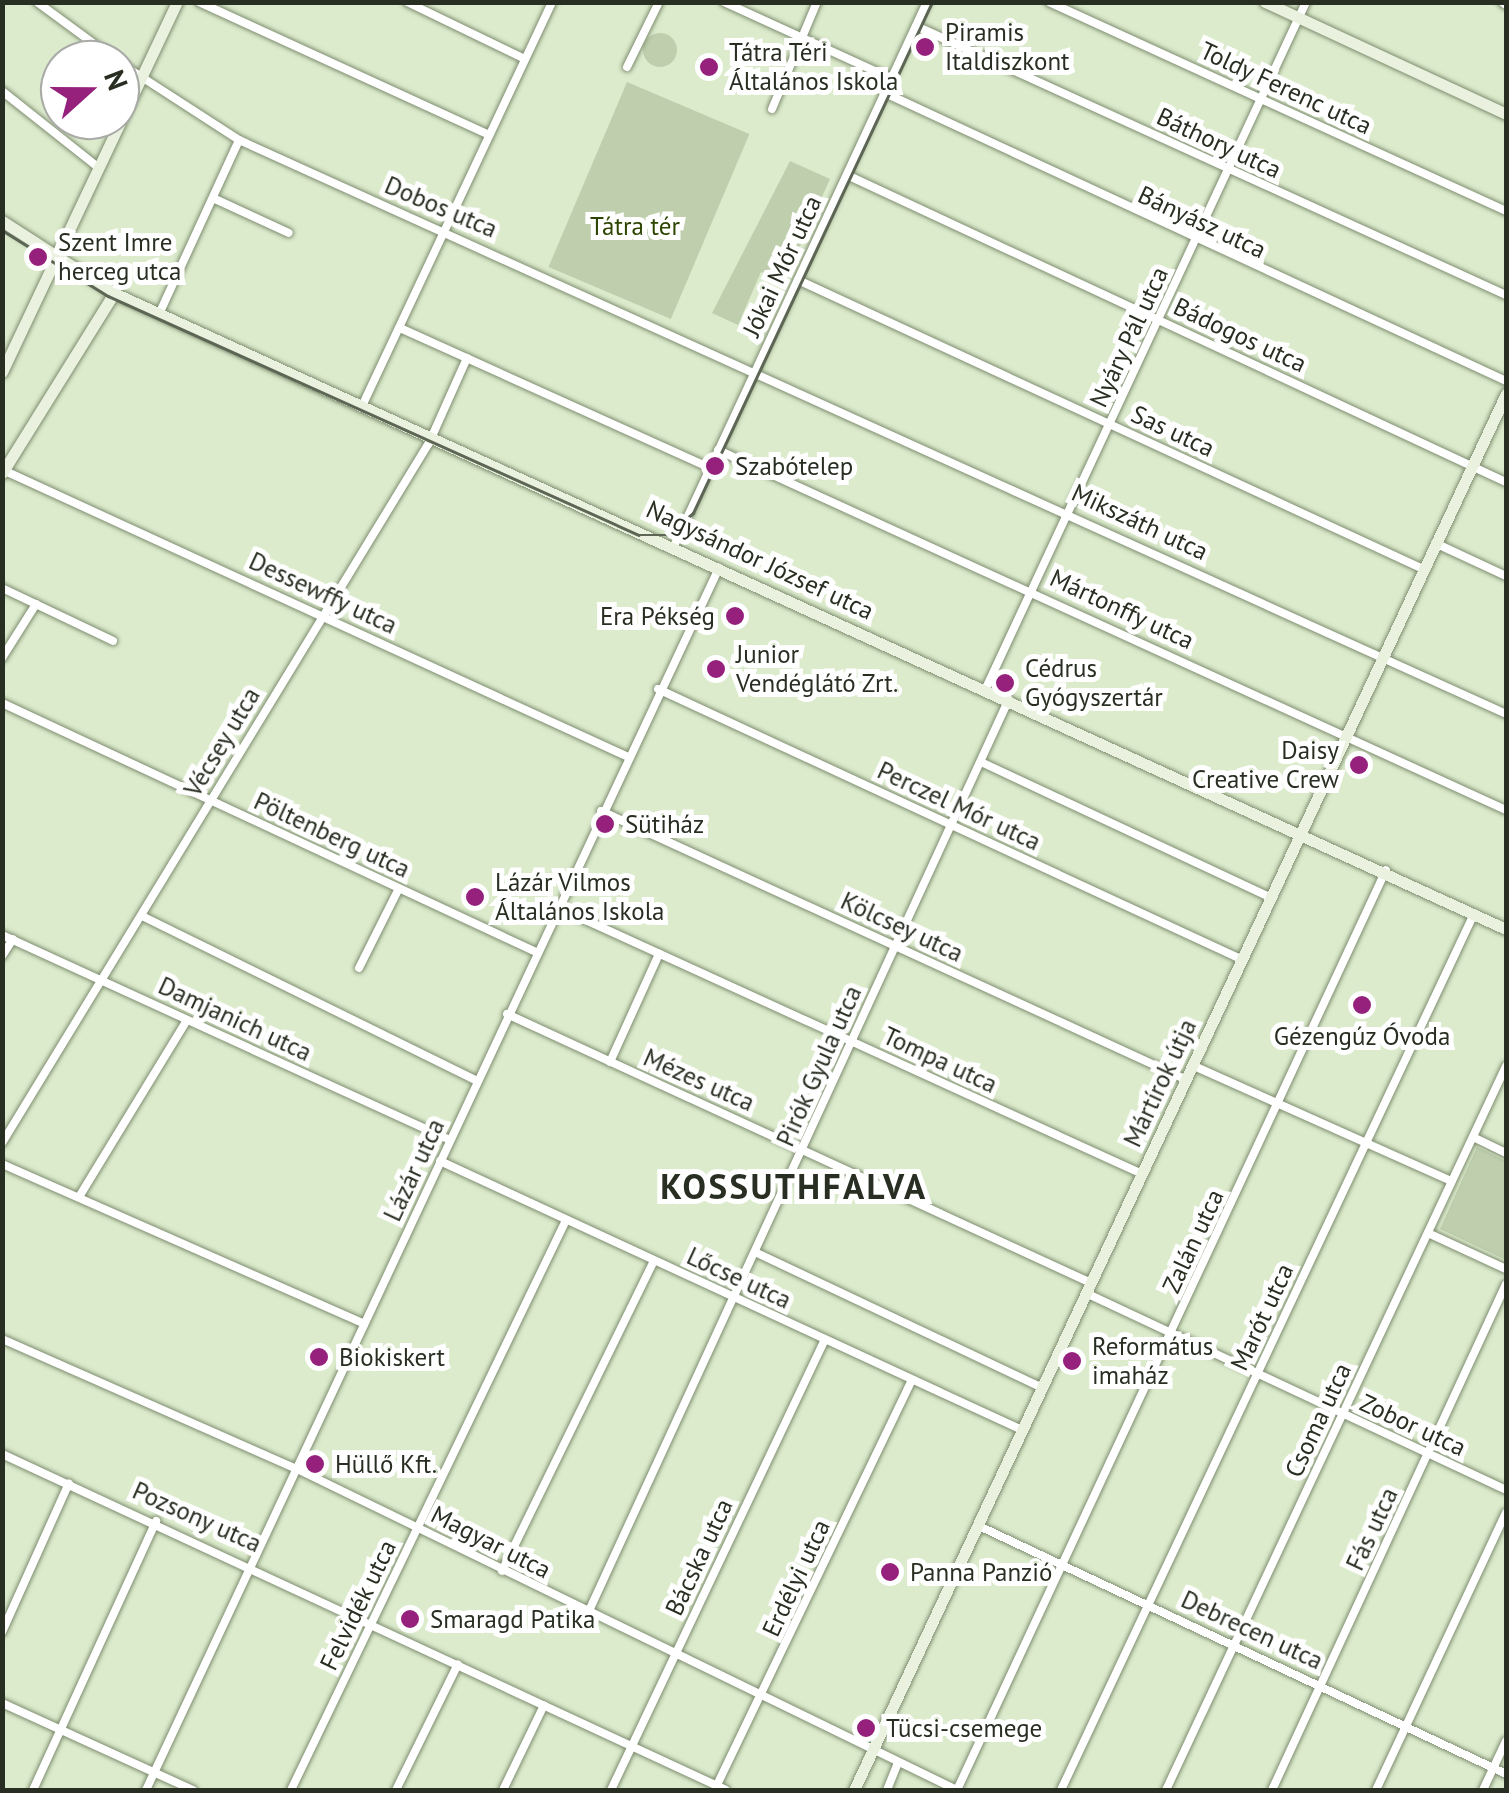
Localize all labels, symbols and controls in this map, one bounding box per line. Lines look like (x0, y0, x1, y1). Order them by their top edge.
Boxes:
place label: Piramis Italdiszkont (945, 18, 1070, 77)
street label: Toldy Ferenc utca (1195, 35, 1377, 141)
marker: Piramis Italdiszkont (914, 36, 936, 58)
place label: Tátra Téri Általános Iskola (729, 38, 898, 97)
north arrow (40, 40, 140, 140)
marker: Tátra Téri Általános Iskola (698, 56, 720, 78)
text: N (96, 65, 137, 95)
street label: Báthory utca (1152, 101, 1286, 185)
street label: Dobos utca (380, 170, 502, 244)
street label: Bányász utca (1133, 179, 1271, 265)
street label: Jókai Mór utca (736, 191, 828, 341)
park label: Tátra tér (590, 211, 680, 241)
place label: Szent Imre herceg utca (58, 228, 181, 287)
marker: Szent Imre herceg utca (27, 246, 49, 268)
street label: Nyáry Pál utca (1083, 262, 1175, 412)
street label: Bádogos utca (1169, 291, 1311, 379)
street label: Sas utca (1127, 399, 1219, 463)
place label: Szabótelep (735, 451, 853, 481)
marker: Szabótelep (704, 455, 726, 477)
street label: Mikszáth utca (1067, 477, 1213, 567)
street label: Nagysándor József utca (641, 494, 879, 626)
street label: Dessewffy utca (244, 545, 402, 641)
street label: Mártonffy utca (1045, 562, 1199, 656)
place label: Era Pékség (600, 601, 715, 631)
marker: Era Pékség (724, 605, 746, 627)
place label: Junior Vendéglátó Zrt. (736, 640, 899, 699)
place label: Cédrus Gyógyszertár (1025, 654, 1163, 713)
marker: Junior Vendéglátó Zrt. (705, 658, 727, 680)
marker: Cédrus Gyógyszertár (994, 672, 1016, 694)
street label: Vécsey utca (178, 682, 266, 802)
place label: Daisy Creative Crew (1192, 736, 1339, 795)
marker: Daisy Creative Crew (1348, 754, 1370, 776)
street label: Perczel Mór utca (873, 755, 1045, 857)
street label: Pöltenberg utca (249, 786, 415, 884)
place label: Sütiház (625, 809, 704, 839)
marker: Sütiház (594, 813, 616, 835)
place label: Lázár Vilmos Általános Iskola (495, 868, 664, 927)
street label: Kölcsey utca (836, 885, 968, 969)
marker: Lázár Vilmos Általános Iskola (464, 886, 486, 908)
street label: Damjanich utca (154, 970, 316, 1068)
street label: Pirók Gyula utca (770, 981, 868, 1151)
marker: Gézengúz Óvoda (1351, 994, 1373, 1016)
street label: Mártírok útja (1117, 1014, 1203, 1152)
street label: Tompa utca (878, 1021, 1002, 1099)
place label: Gézengúz Óvoda (1273, 1021, 1451, 1051)
street label: Mézes utca (639, 1042, 759, 1118)
street label: Lázár utca (377, 1114, 451, 1226)
district label: KOSSUTHFALVA (660, 1165, 928, 1207)
street label: Zalán utca (1156, 1184, 1230, 1298)
street label: Lőcse utca (682, 1241, 796, 1315)
street label: Marót utca (1224, 1259, 1300, 1375)
place label: Református imaház (1092, 1332, 1213, 1391)
place label: Biokiskert (339, 1342, 445, 1372)
marker: Biokiskert (308, 1346, 330, 1368)
marker: Református imaház (1061, 1350, 1083, 1372)
street label: Csoma utca (1279, 1358, 1357, 1482)
street label: Zobor utca (1355, 1387, 1471, 1463)
place label: Hüllő Kft. (335, 1449, 437, 1479)
marker: Hüllő Kft. (304, 1453, 326, 1475)
street label: Pozsony utca (128, 1475, 266, 1559)
street label: Fás utca (1340, 1483, 1404, 1575)
street label: Bácska utca (659, 1494, 739, 1620)
street label: Magyar utca (426, 1499, 556, 1585)
street label: Erdélyi utca (756, 1515, 836, 1641)
street label: Felvidék utca (313, 1535, 403, 1675)
place label: Panna Panzió (910, 1557, 1052, 1587)
marker: Panna Panzió (879, 1561, 901, 1583)
street label: Debrecen utca (1177, 1584, 1327, 1676)
place label: Smaragd Patika (430, 1604, 595, 1634)
marker: Smaragd Patika (399, 1608, 421, 1630)
place label: Tücsi-csemege (886, 1713, 1042, 1743)
marker: Tücsi-csemege (855, 1717, 877, 1739)

